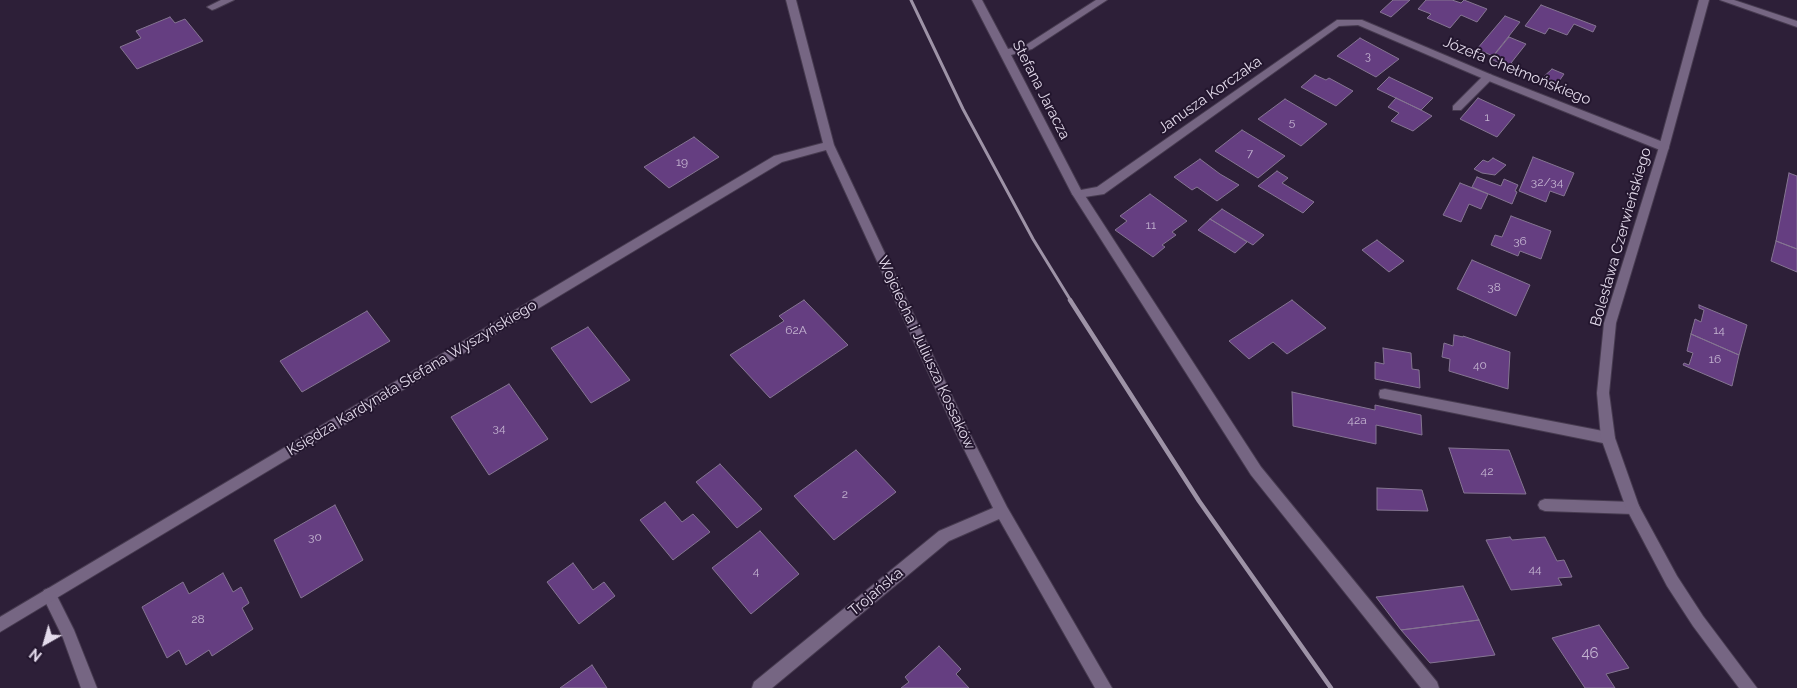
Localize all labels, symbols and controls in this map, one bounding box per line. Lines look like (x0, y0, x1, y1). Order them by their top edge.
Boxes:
street label: Józefa Chełmońskiego (1440, 33, 1594, 109)
street label: Stefana Jaracza (1008, 37, 1074, 143)
house number: 3 (1365, 50, 1371, 64)
street label: Janusza Korczaka (1155, 52, 1265, 138)
house number: 1 (1484, 110, 1490, 124)
house number: 5 (1289, 115, 1295, 129)
street label: Bolesława Czerwieńskiego (1587, 145, 1655, 329)
house number: 7 (1247, 146, 1253, 160)
house number: 19 (676, 155, 688, 169)
house number: 32/34 (1531, 175, 1563, 189)
house number: 11 (1146, 218, 1156, 232)
house number: 36 (1513, 234, 1527, 248)
street label: Wojciecha i Juliusza Kossaków (873, 253, 979, 453)
house number: 38 (1487, 280, 1501, 294)
street label: Księdza Kardynała Stefana Wyszyńskiego (284, 296, 540, 460)
house number: 62A (785, 323, 807, 337)
house number: 14 (1713, 323, 1725, 337)
house number: 16 (1709, 352, 1721, 366)
house number: 40 (1473, 358, 1487, 372)
house number: 42a (1347, 413, 1367, 427)
house number: 34 (493, 421, 505, 435)
house number: 42 (1481, 464, 1493, 478)
house number: 2 (842, 487, 848, 501)
house number: 30 (308, 530, 322, 544)
house number: 44 (1528, 562, 1542, 576)
house number: 4 (753, 564, 759, 578)
street label: Trojańska (845, 564, 907, 620)
house number: 28 (191, 612, 205, 626)
north arrow (20, 618, 70, 668)
house number: 46 (1581, 644, 1599, 662)
text: N (27, 645, 45, 664)

